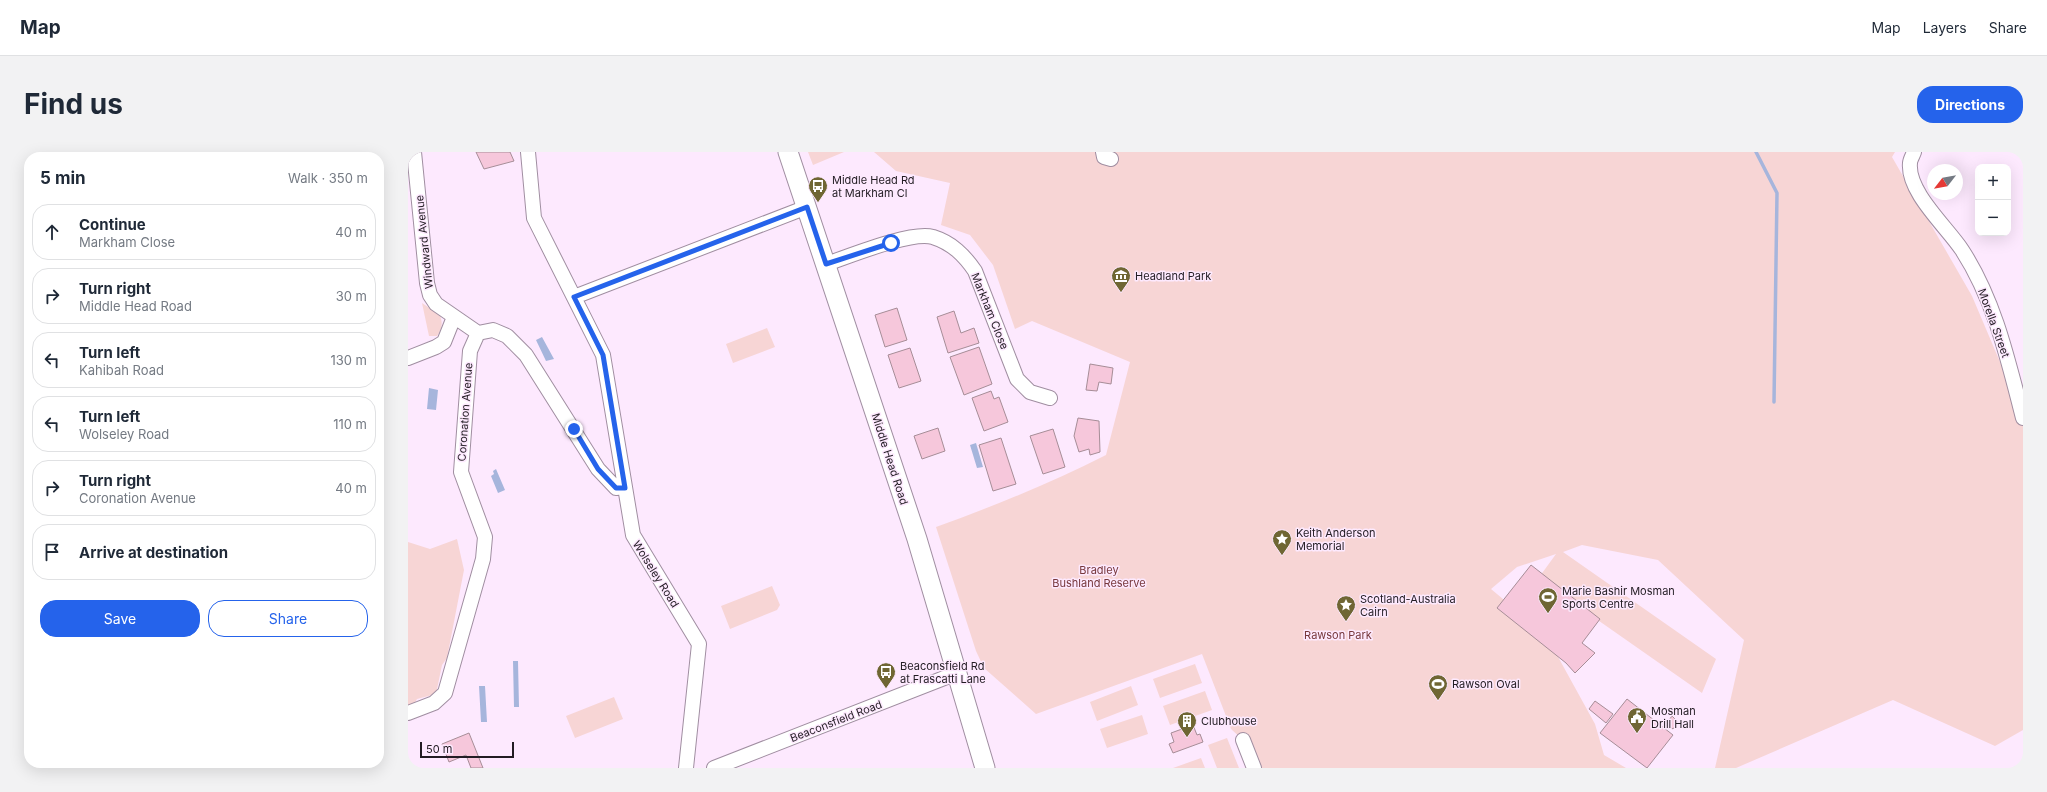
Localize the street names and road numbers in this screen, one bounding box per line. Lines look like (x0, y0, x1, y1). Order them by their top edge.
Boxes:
street label: Windward Avenue (412, 194, 436, 290)
street label: Markham Close (968, 271, 1012, 351)
street label: Morella Street (1975, 287, 2013, 360)
street label: Coronation Avenue (455, 362, 475, 462)
street label: Middle Head Road (869, 411, 911, 507)
street label: Wolseley Road (630, 538, 682, 610)
street label: Beaconsfield Road (788, 697, 884, 745)

